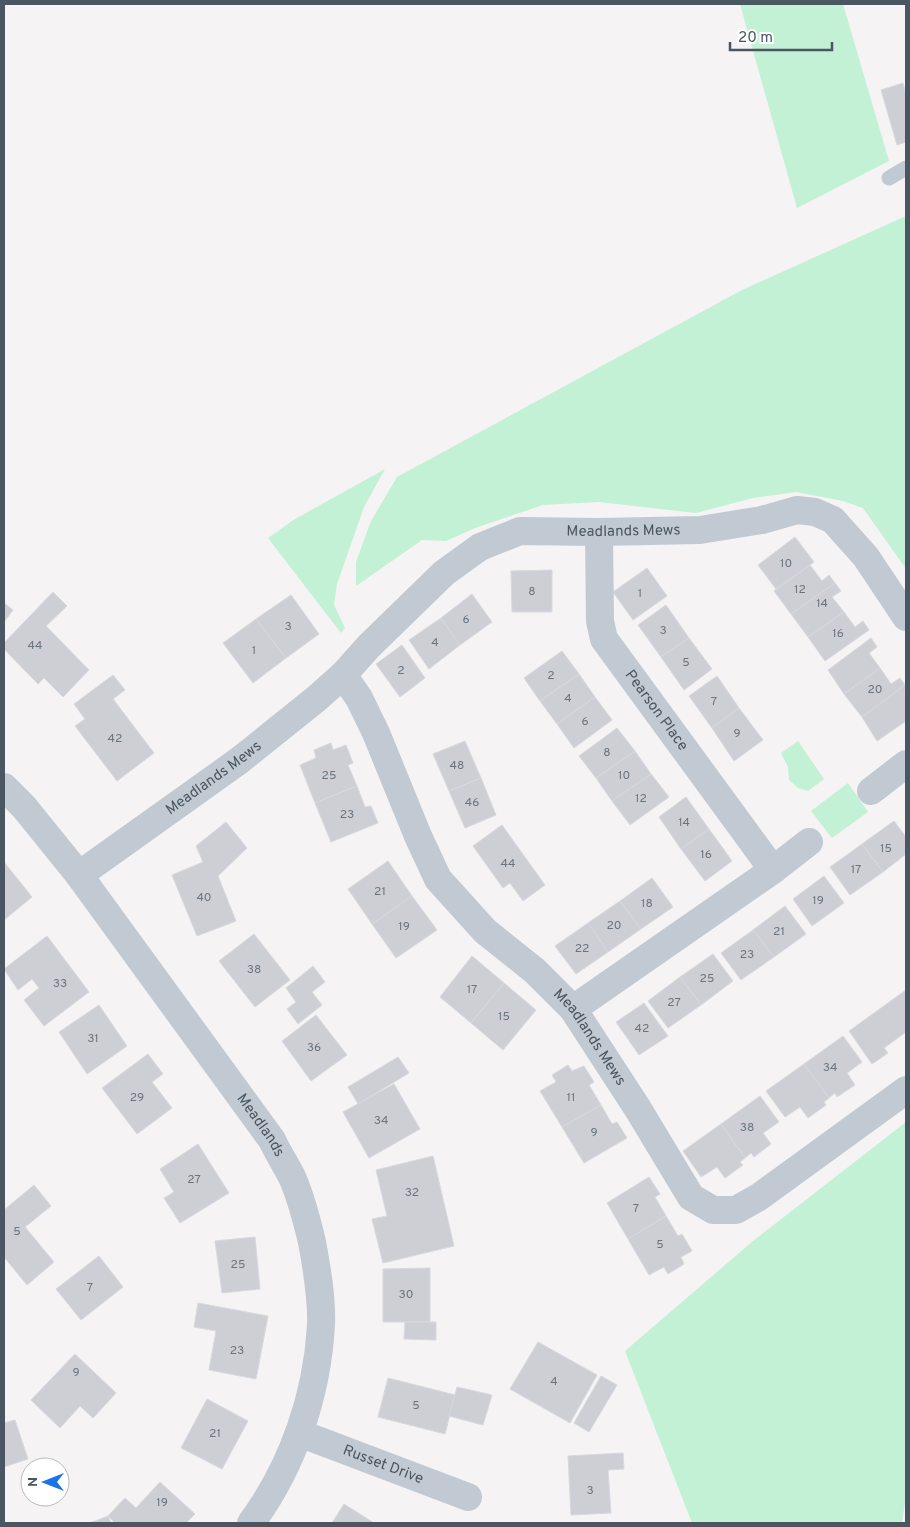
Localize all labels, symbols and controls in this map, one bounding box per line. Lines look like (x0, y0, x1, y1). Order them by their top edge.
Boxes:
scale bar (730, 20, 832, 52)
text: 20 m (738, 29, 773, 48)
street label: Meadlands Mews (566, 521, 681, 542)
house number: 10 (780, 556, 792, 572)
house number: 12 (794, 582, 806, 598)
house number: 8 (528, 584, 536, 600)
house number: 1 (638, 586, 642, 602)
house number: 14 (816, 596, 828, 612)
house number: 6 (462, 612, 470, 628)
house number: 3 (284, 619, 292, 635)
house number: 3 (659, 623, 667, 639)
house number: 16 (832, 626, 844, 642)
house number: 4 (431, 635, 439, 651)
house number: 44 (28, 638, 42, 654)
house number: 1 (252, 643, 256, 659)
house number: 5 (682, 655, 690, 671)
house number: 2 (397, 663, 405, 679)
street label: Pearson Place (620, 666, 692, 755)
house number: 2 (547, 668, 555, 684)
house number: 20 (867, 682, 883, 698)
house number: 4 (564, 691, 572, 707)
house number: 7 (711, 694, 717, 710)
house number: 6 (581, 714, 589, 730)
house number: 9 (733, 726, 741, 742)
house number: 42 (108, 731, 122, 747)
street label: Meadlands Mews (162, 737, 266, 819)
house number: 8 (603, 745, 611, 761)
house number: 48 (450, 758, 464, 774)
house number: 25 (322, 768, 336, 784)
house number: 10 (618, 768, 630, 784)
house number: 12 (635, 791, 647, 807)
house number: 46 (465, 795, 479, 811)
house number: 23 (340, 807, 354, 823)
house number: 14 (678, 815, 690, 831)
house number: 15 (880, 841, 892, 857)
house number: 16 (700, 847, 712, 863)
house number: 44 (501, 856, 515, 872)
house number: 17 (851, 862, 861, 878)
house number: 21 (374, 884, 386, 900)
house number: 40 (196, 890, 212, 906)
house number: 19 (812, 893, 824, 909)
house number: 18 (641, 896, 653, 912)
house number: 20 (606, 918, 622, 934)
house number: 19 (398, 919, 410, 935)
house number: 21 (773, 924, 785, 940)
house number: 22 (575, 941, 589, 957)
house number: 23 (740, 947, 754, 963)
house number: 38 (247, 962, 261, 978)
house number: 25 (700, 971, 714, 987)
house number: 33 (53, 976, 67, 992)
house number: 17 (467, 982, 477, 998)
street label: Meadlands Mews (549, 985, 630, 1089)
house number: 27 (667, 995, 681, 1011)
house number: 15 (498, 1009, 510, 1025)
house number: 42 (635, 1021, 649, 1037)
house number: 31 (87, 1031, 99, 1047)
house number: 36 (307, 1040, 321, 1056)
house number: 34 (823, 1060, 837, 1076)
house number: 29 (130, 1090, 144, 1106)
street label: Meadlands (232, 1090, 289, 1160)
house number: 11 (567, 1090, 575, 1106)
house number: 34 (374, 1113, 388, 1129)
house number: 38 (740, 1120, 754, 1136)
house number: 9 (590, 1125, 598, 1141)
house number: 27 (187, 1172, 201, 1188)
house number: 32 (405, 1185, 419, 1201)
house number: 7 (633, 1201, 639, 1217)
house number: 5 (13, 1224, 21, 1240)
house number: 5 (656, 1237, 664, 1253)
house number: 25 (231, 1257, 245, 1273)
house number: 7 (87, 1280, 93, 1296)
house number: 30 (399, 1287, 413, 1303)
house number: 23 (230, 1343, 244, 1359)
house number: 9 (72, 1365, 80, 1381)
house number: 4 (550, 1374, 558, 1390)
house number: 5 (412, 1398, 420, 1414)
house number: 21 (209, 1426, 221, 1442)
street label: Russet Drive (340, 1441, 426, 1489)
north arrow (20, 1457, 70, 1507)
text: N (25, 1477, 42, 1487)
house number: 3 (586, 1483, 594, 1499)
house number: 19 (156, 1495, 168, 1511)

